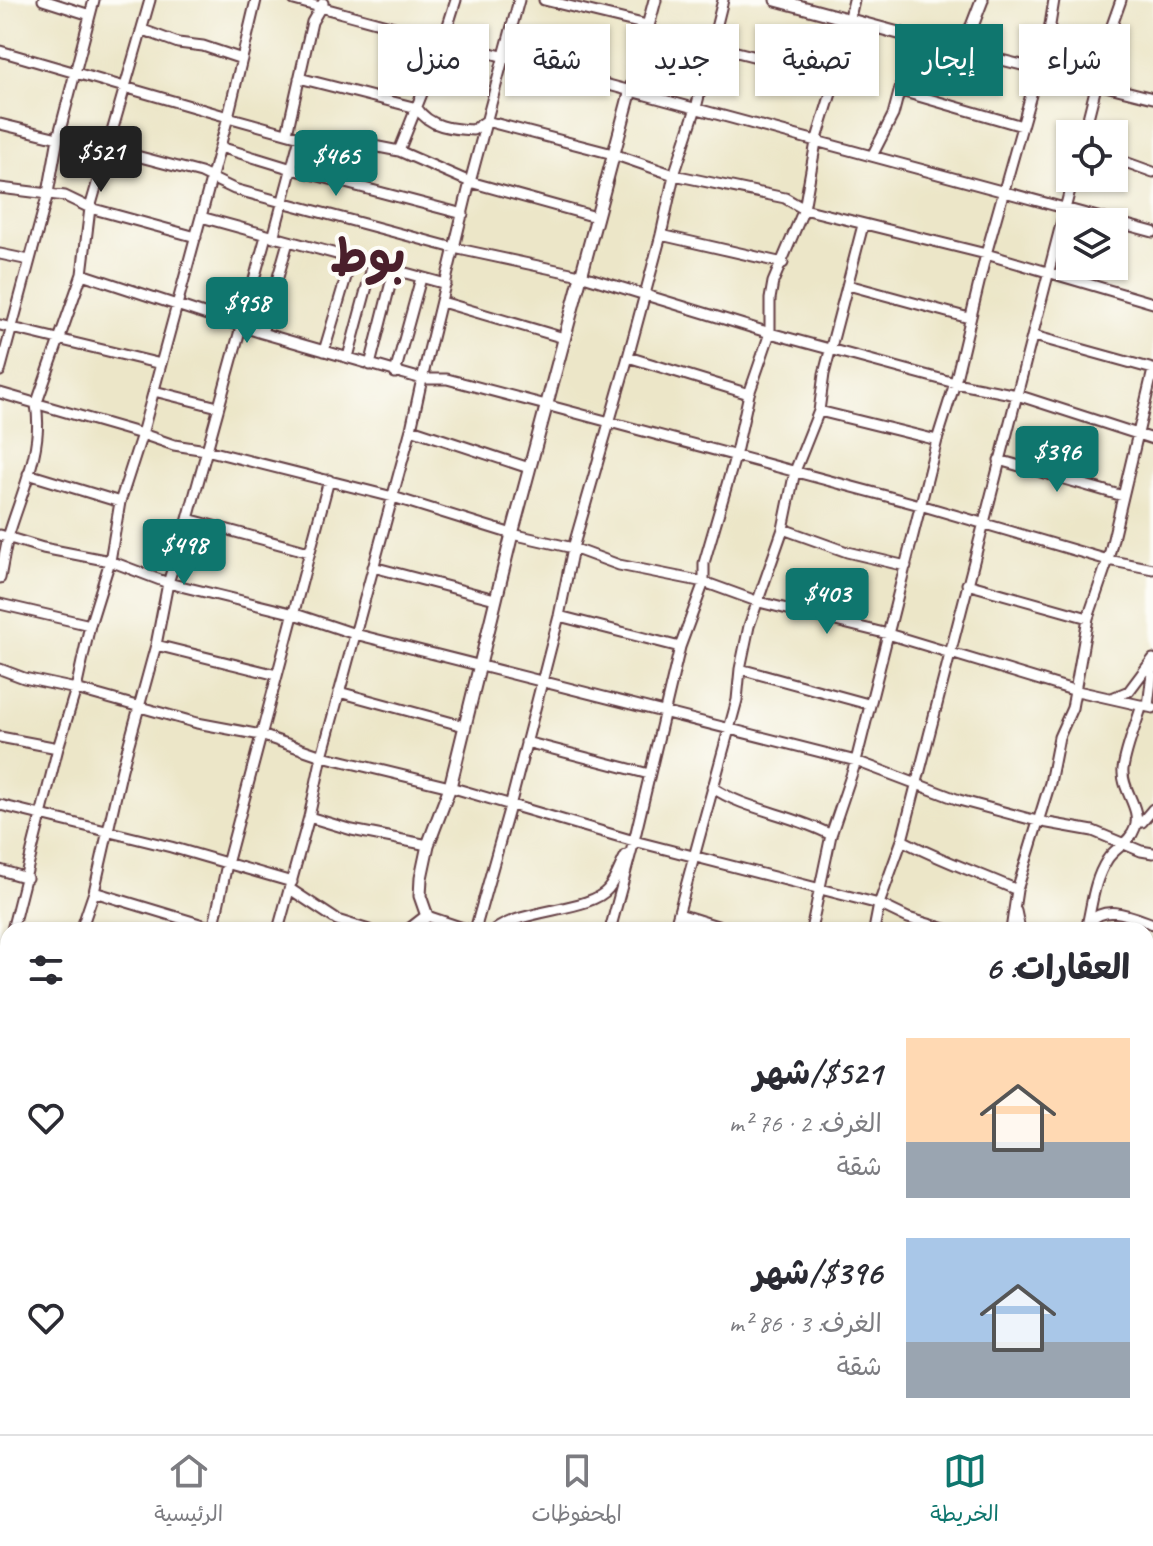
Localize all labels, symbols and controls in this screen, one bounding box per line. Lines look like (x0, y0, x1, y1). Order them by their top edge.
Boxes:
chip: منزل (378, 24, 489, 96)
chip: شقة (505, 24, 610, 96)
chip: جديد (626, 24, 739, 96)
chip: تصفية (755, 24, 879, 96)
chip: إيجار (895, 24, 1003, 96)
chip: شراء (1019, 24, 1130, 96)
map controls (1056, 120, 1128, 280)
button: locate (1056, 120, 1128, 192)
pin: $521 (54, 126, 148, 194)
pin: $465 (289, 130, 383, 198)
text: $521 (78, 135, 124, 168)
text: $465 (313, 139, 359, 172)
button: layers (1056, 208, 1128, 280)
district label: بوط (330, 226, 406, 286)
pin: $958 (200, 277, 294, 345)
text: $958 (224, 286, 270, 319)
pin: $396 (1010, 426, 1104, 494)
text: $396 (1033, 435, 1081, 468)
pin: $498 (137, 519, 231, 587)
text: $498 (161, 528, 207, 561)
pin: $403 (780, 568, 874, 636)
text: $403 (804, 577, 850, 610)
text: العقارات: 6 (985, 946, 1130, 989)
icon: filters (24, 948, 68, 992)
text: $521/شهر (754, 1051, 882, 1094)
icon: home (970, 1070, 1066, 1166)
icon: heart (24, 1096, 68, 1140)
text: الغرف: 2 · 76 m² (729, 1107, 882, 1140)
text: شقة (837, 1150, 882, 1183)
text: $396/شهر (753, 1251, 882, 1294)
icon: home (970, 1270, 1066, 1366)
icon: heart (24, 1296, 68, 1340)
text: الغرف: 3 · 86 m² (729, 1307, 882, 1340)
text: شقة (837, 1350, 882, 1383)
tab: الرئيسية (154, 1449, 223, 1533)
tab: المحفوظات (531, 1449, 622, 1533)
tab: الخريطة (930, 1449, 999, 1533)

